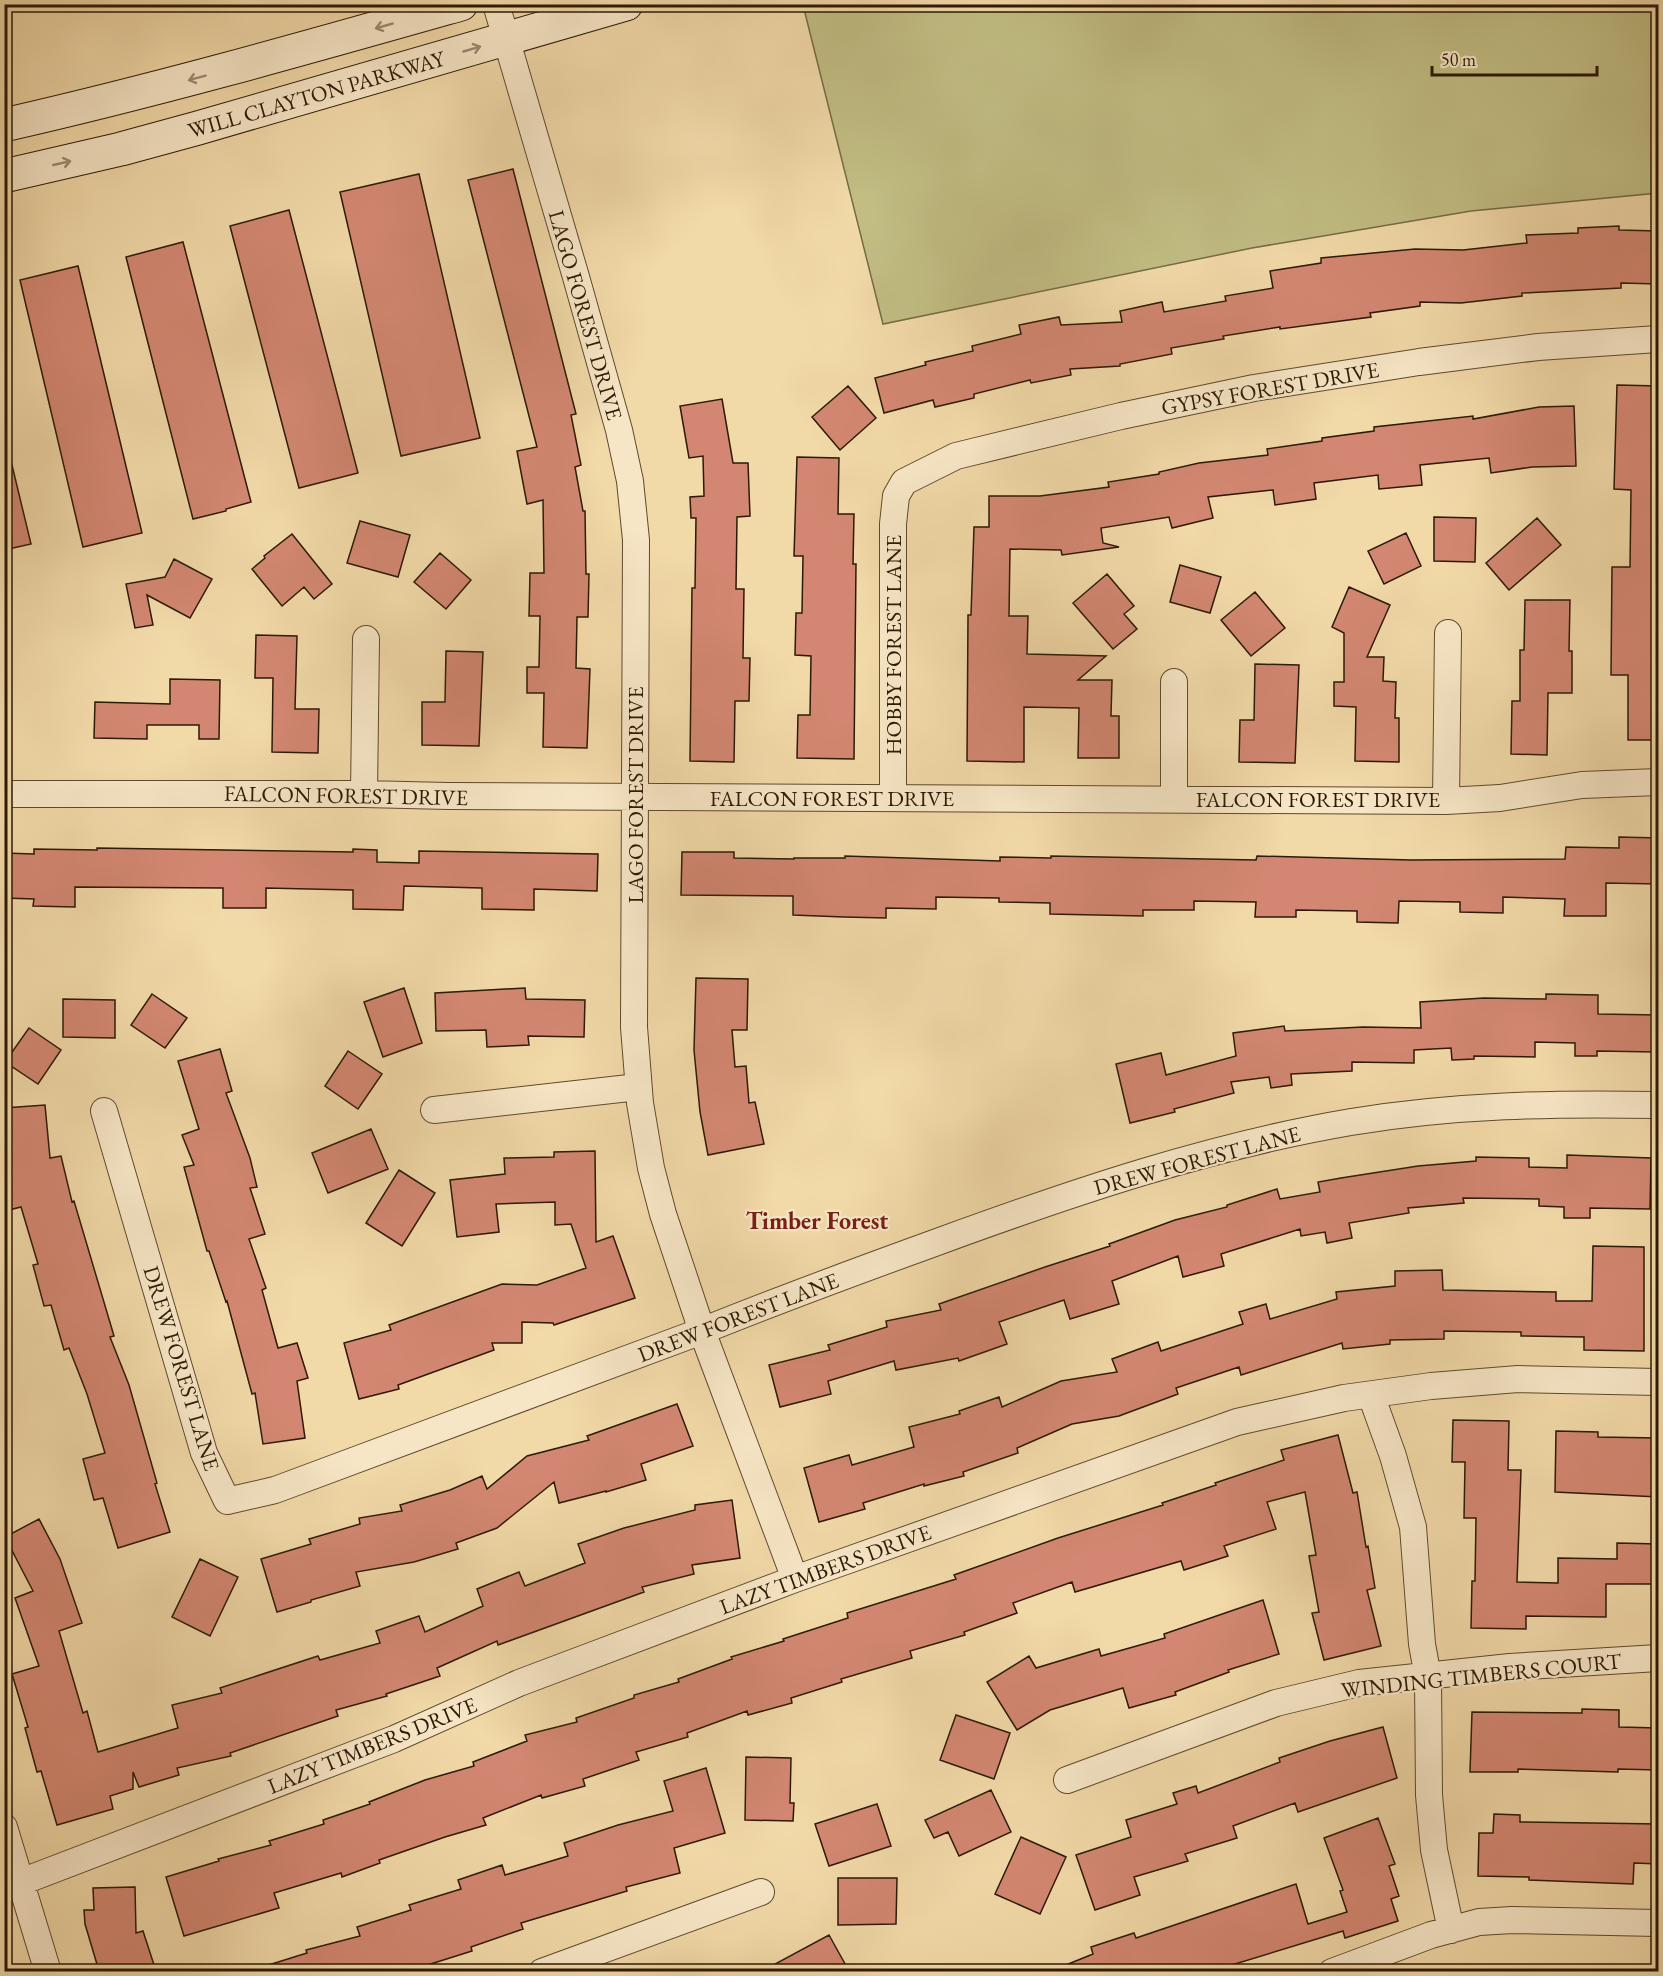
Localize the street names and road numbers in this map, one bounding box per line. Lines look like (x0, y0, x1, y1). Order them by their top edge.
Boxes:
street label: WILL CLAYTON PARKWAY (184, 44, 449, 145)
street label: LAGO FOREST DRIVE (542, 207, 629, 423)
street label: GYPSY FOREST DRIVE (1159, 355, 1381, 422)
street label: HOBBY FOREST LANE (879, 535, 908, 755)
street label: LAGO FOREST DRIVE (621, 686, 650, 904)
street label: FALCON FOREST DRIVE (224, 779, 468, 812)
street label: FALCON FOREST DRIVE (710, 784, 954, 813)
street label: FALCON FOREST DRIVE (1196, 785, 1440, 814)
street label: DREW FOREST LANE (1091, 1119, 1304, 1202)
street label: DREW FOREST LANE (137, 1262, 226, 1474)
street label: DREW FOREST LANE (634, 1266, 843, 1369)
street label: LAZY TIMBERS DRIVE (715, 1518, 935, 1621)
street label: WINDING TIMBERS COURT (1340, 1646, 1623, 1705)
street label: LAZY TIMBERS DRIVE (263, 1690, 481, 1801)

